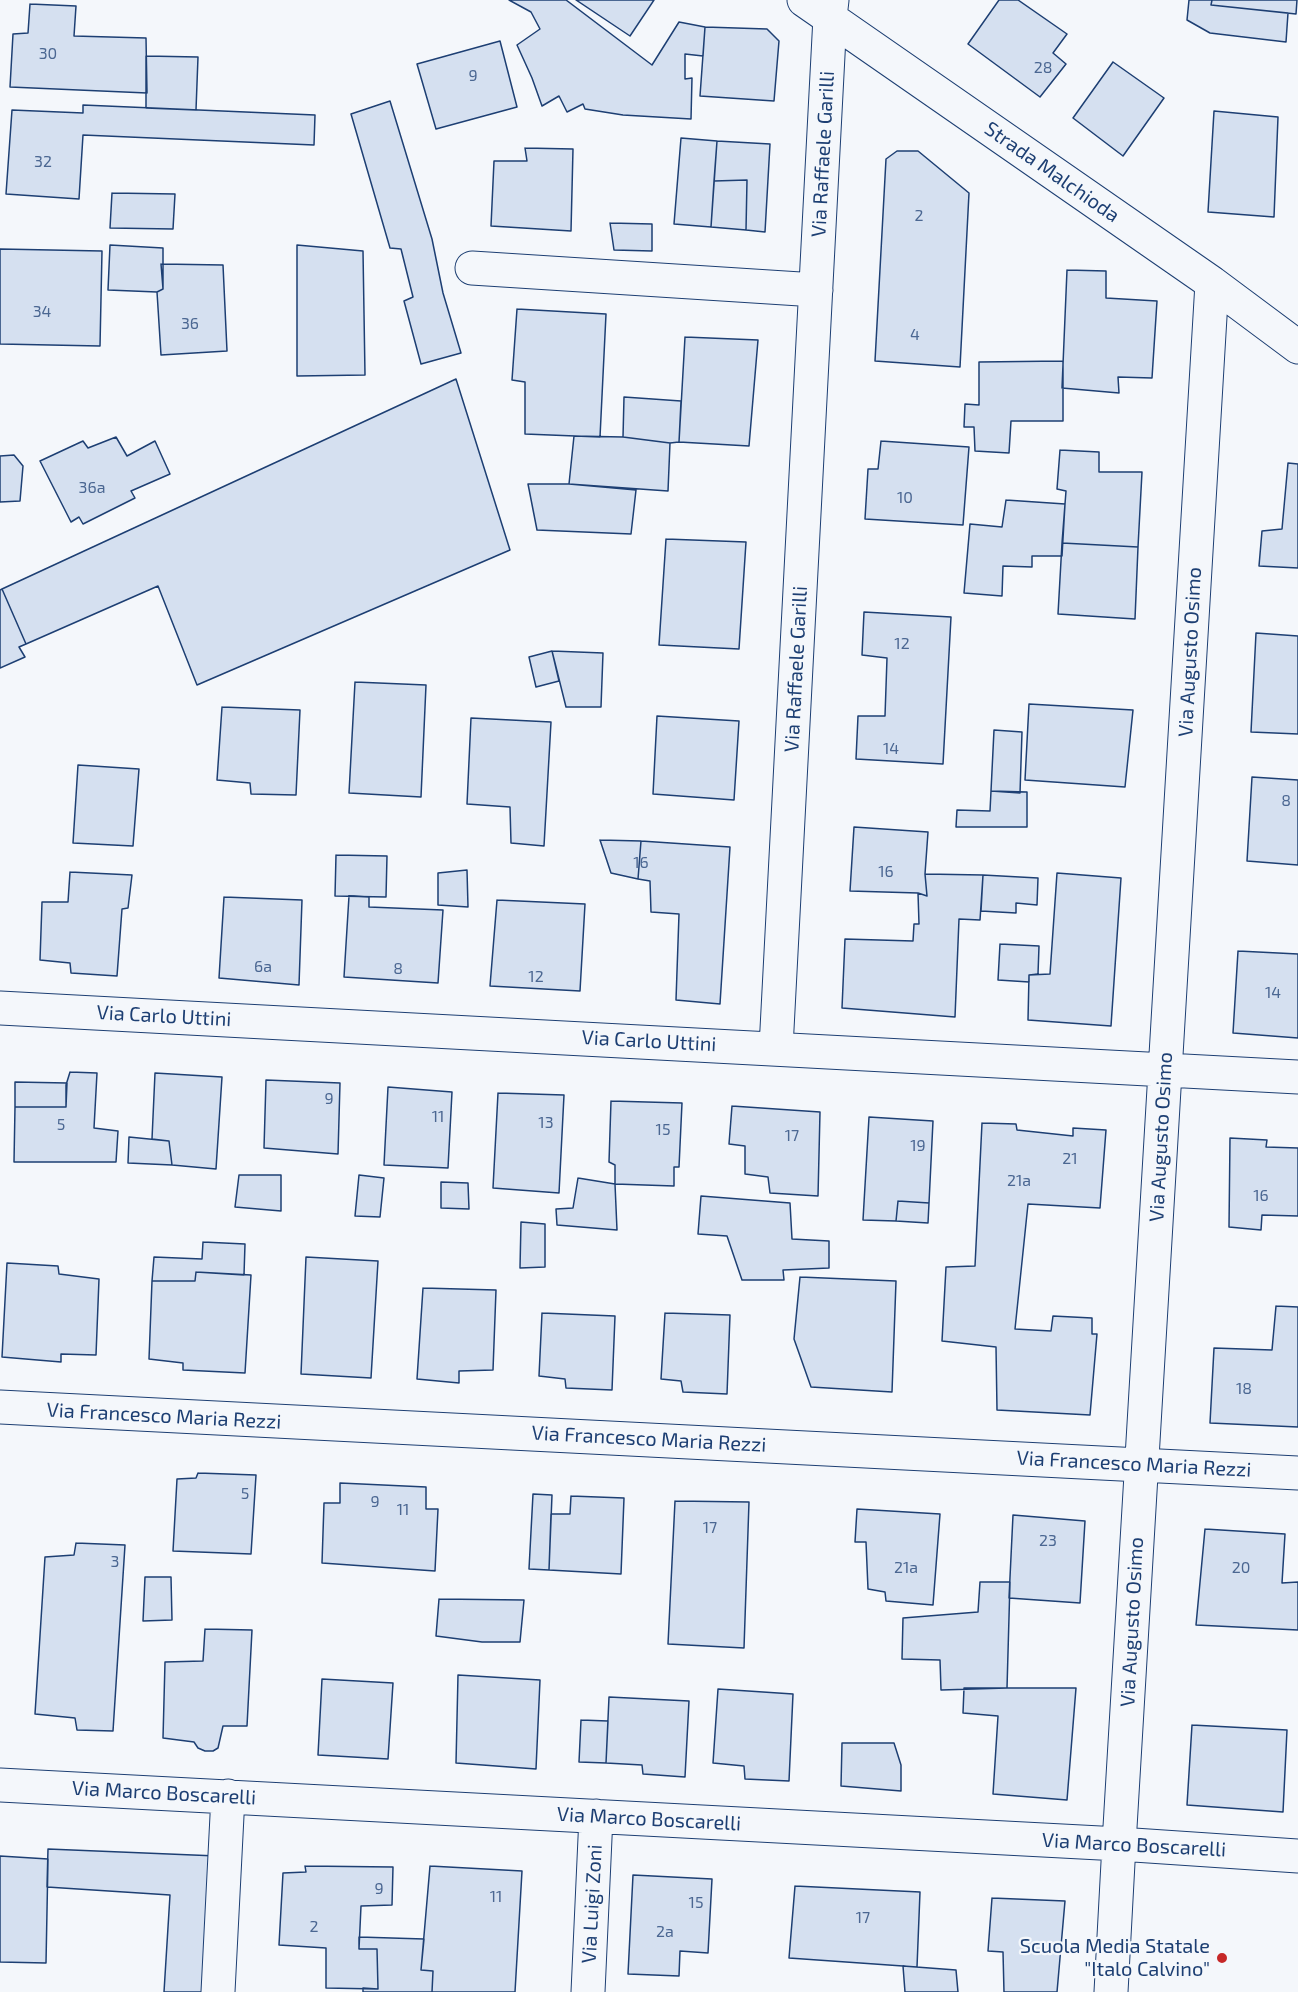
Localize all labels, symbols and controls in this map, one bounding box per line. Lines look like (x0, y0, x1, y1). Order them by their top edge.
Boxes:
house number: 30 (39, 44, 57, 64)
house number: 28 (1034, 58, 1052, 78)
house number: 9 (468, 66, 478, 86)
street label: Via Raffaele Garilli (807, 70, 839, 238)
street label: Strada Malchioda (980, 117, 1124, 227)
house number: 32 (34, 152, 52, 172)
house number: 2 (915, 206, 923, 226)
house number: 34 (33, 302, 51, 322)
house number: 36 (181, 314, 199, 334)
house number: 4 (910, 325, 920, 345)
house number: 36a (79, 478, 105, 498)
house number: 10 (897, 488, 913, 508)
street label: Via Augusto Osimo (1174, 567, 1206, 737)
street label: Via Raffaele Garilli (780, 585, 812, 753)
house number: 12 (894, 634, 910, 654)
house number: 14 (883, 739, 899, 759)
house number: 8 (1281, 791, 1291, 811)
house number: 16 (633, 853, 649, 873)
house number: 16 (878, 862, 894, 882)
house number: 6a (254, 957, 272, 977)
house number: 8 (393, 959, 403, 979)
house number: 12 (528, 967, 544, 987)
house number: 14 (1265, 983, 1281, 1003)
street label: Via Carlo Uttini (96, 1000, 232, 1032)
street label: Via Carlo Uttini (581, 1025, 717, 1057)
street label: Via Augusto Osimo (1145, 1052, 1177, 1222)
house number: 9 (324, 1089, 334, 1109)
house number: 11 (432, 1107, 444, 1127)
house number: 13 (538, 1113, 554, 1133)
house number: 5 (57, 1115, 65, 1135)
house number: 15 (656, 1120, 670, 1140)
house number: 17 (785, 1126, 799, 1146)
house number: 19 (910, 1136, 926, 1156)
house number: 21 (1062, 1149, 1078, 1169)
house number: 21a (1007, 1171, 1031, 1191)
house number: 16 (1253, 1186, 1269, 1206)
house number: 18 (1236, 1379, 1252, 1399)
street label: Via Francesco Maria Rezzi (46, 1398, 282, 1434)
street label: Via Francesco Maria Rezzi (531, 1421, 767, 1457)
street label: Via Francesco Maria Rezzi (1016, 1446, 1252, 1482)
house number: 5 (241, 1484, 249, 1504)
house number: 9 (370, 1492, 380, 1512)
house number: 11 (397, 1500, 409, 1520)
house number: 17 (703, 1518, 717, 1538)
house number: 23 (1039, 1531, 1057, 1551)
street label: Via Augusto Osimo (1116, 1537, 1148, 1707)
house number: 3 (111, 1552, 119, 1572)
house number: 21a (894, 1558, 918, 1578)
house number: 20 (1232, 1558, 1250, 1578)
street label: Via Marco Boscarelli (71, 1776, 257, 1810)
street label: Via Marco Boscarelli (556, 1802, 742, 1836)
street label: Via Marco Boscarelli (1041, 1828, 1227, 1862)
street label: Via Luigi Zoni (577, 1844, 607, 1964)
house number: 9 (374, 1879, 384, 1899)
house number: 11 (490, 1887, 502, 1907)
house number: 15 (689, 1893, 703, 1913)
house number: 17 (856, 1908, 870, 1928)
house number: 2 (310, 1917, 318, 1937)
house number: 2a (656, 1922, 674, 1942)
place label: Scuola Media Statale "Italo Calvino" (1020, 1934, 1210, 1981)
marker: Scuola Media Statale "Italo Calvino" (1215, 1951, 1229, 1965)

